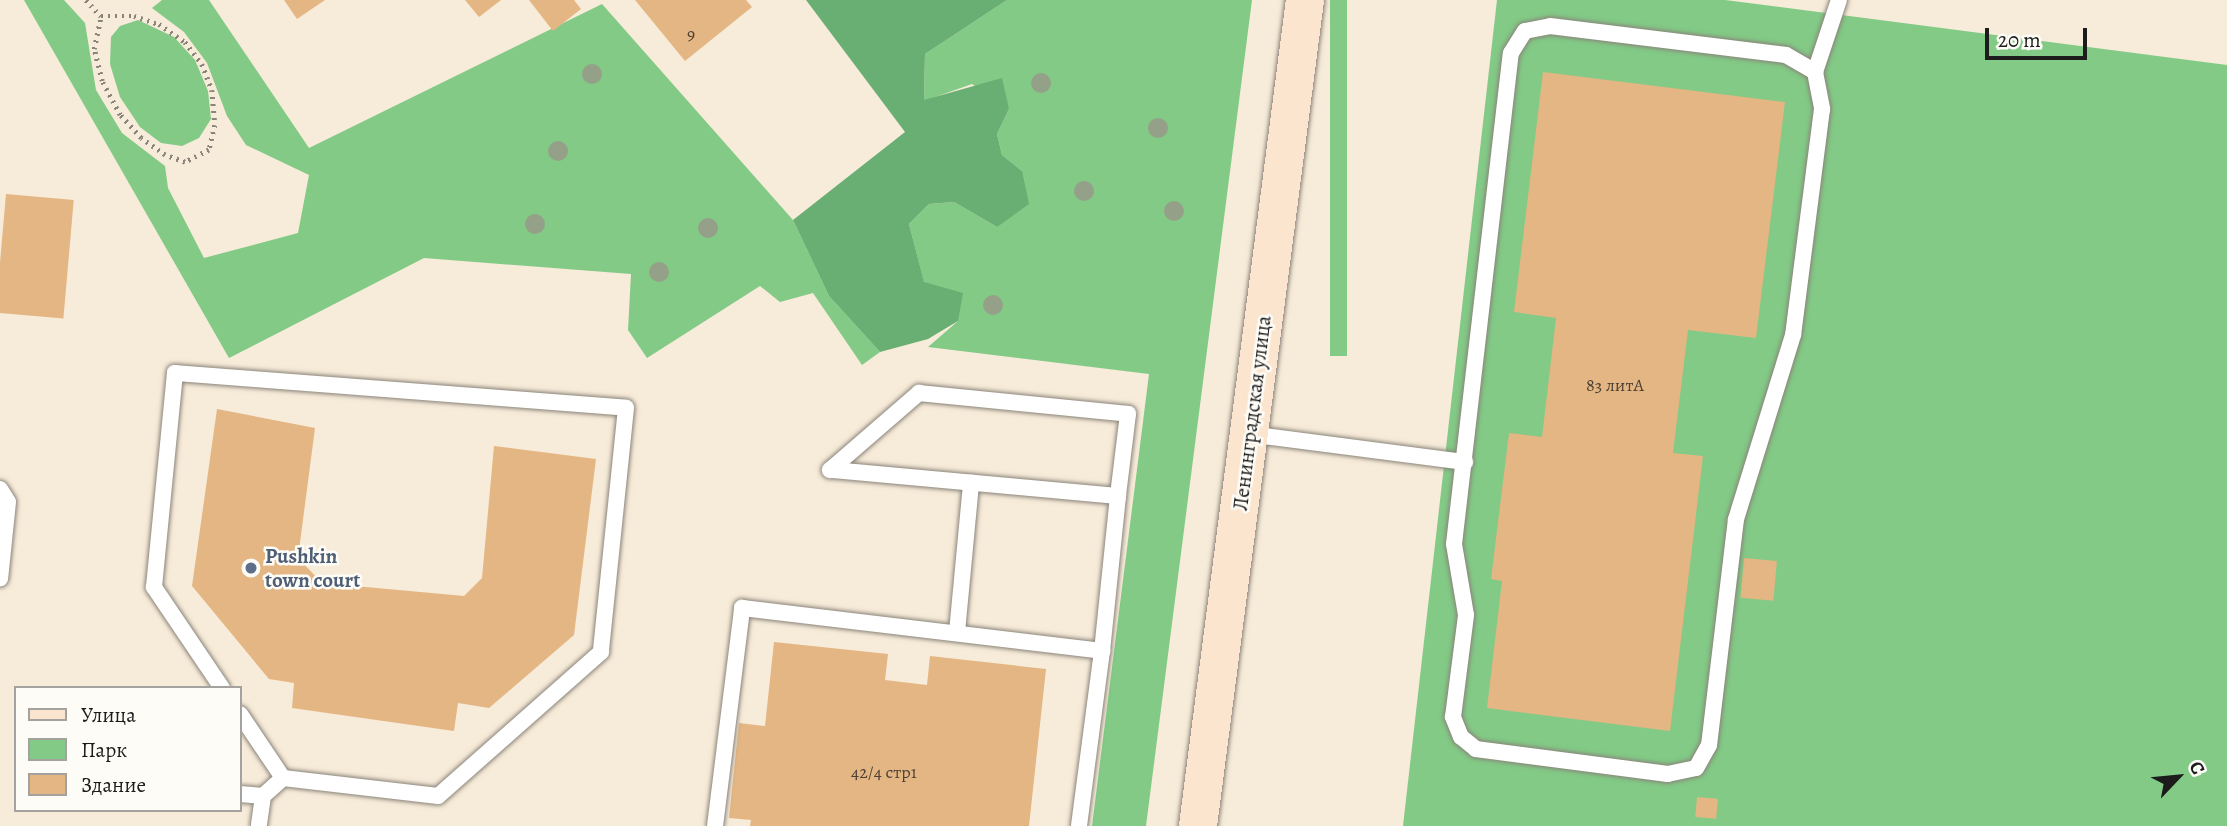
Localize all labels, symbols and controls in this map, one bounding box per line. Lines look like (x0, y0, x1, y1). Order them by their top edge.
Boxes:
scale bar (1989, 14, 2090, 58)
house number: 9 (687, 23, 695, 45)
text: 20 m (1998, 26, 2041, 54)
street label: Ленинградская улица (1228, 314, 1276, 512)
house number: 83 литА (1586, 374, 1644, 396)
place label: Pushkin town court (265, 543, 360, 593)
marker: Pushkin town court (243, 560, 259, 576)
legend (14, 686, 242, 812)
text: Улица (81, 701, 136, 729)
text: Парк (81, 736, 127, 764)
north arrow (2143, 742, 2213, 812)
text: С (2183, 757, 2211, 779)
house number: 42/4 стр1 (851, 761, 917, 783)
text: Здание (81, 771, 146, 799)

